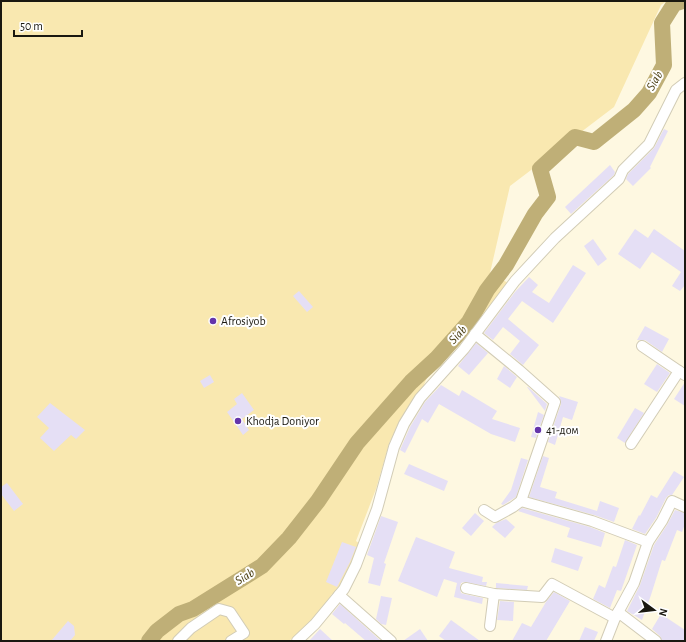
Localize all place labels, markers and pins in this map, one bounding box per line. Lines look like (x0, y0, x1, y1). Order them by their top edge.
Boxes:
place label: Afrosiyob (221, 315, 266, 328)
marker: Afrosiyob (208, 316, 218, 326)
place label: Khodja Doniyor (246, 415, 319, 428)
marker: Khodja Doniyor (233, 416, 243, 426)
place label: 41-дом (546, 424, 579, 436)
marker: 41-дом (533, 425, 543, 435)

